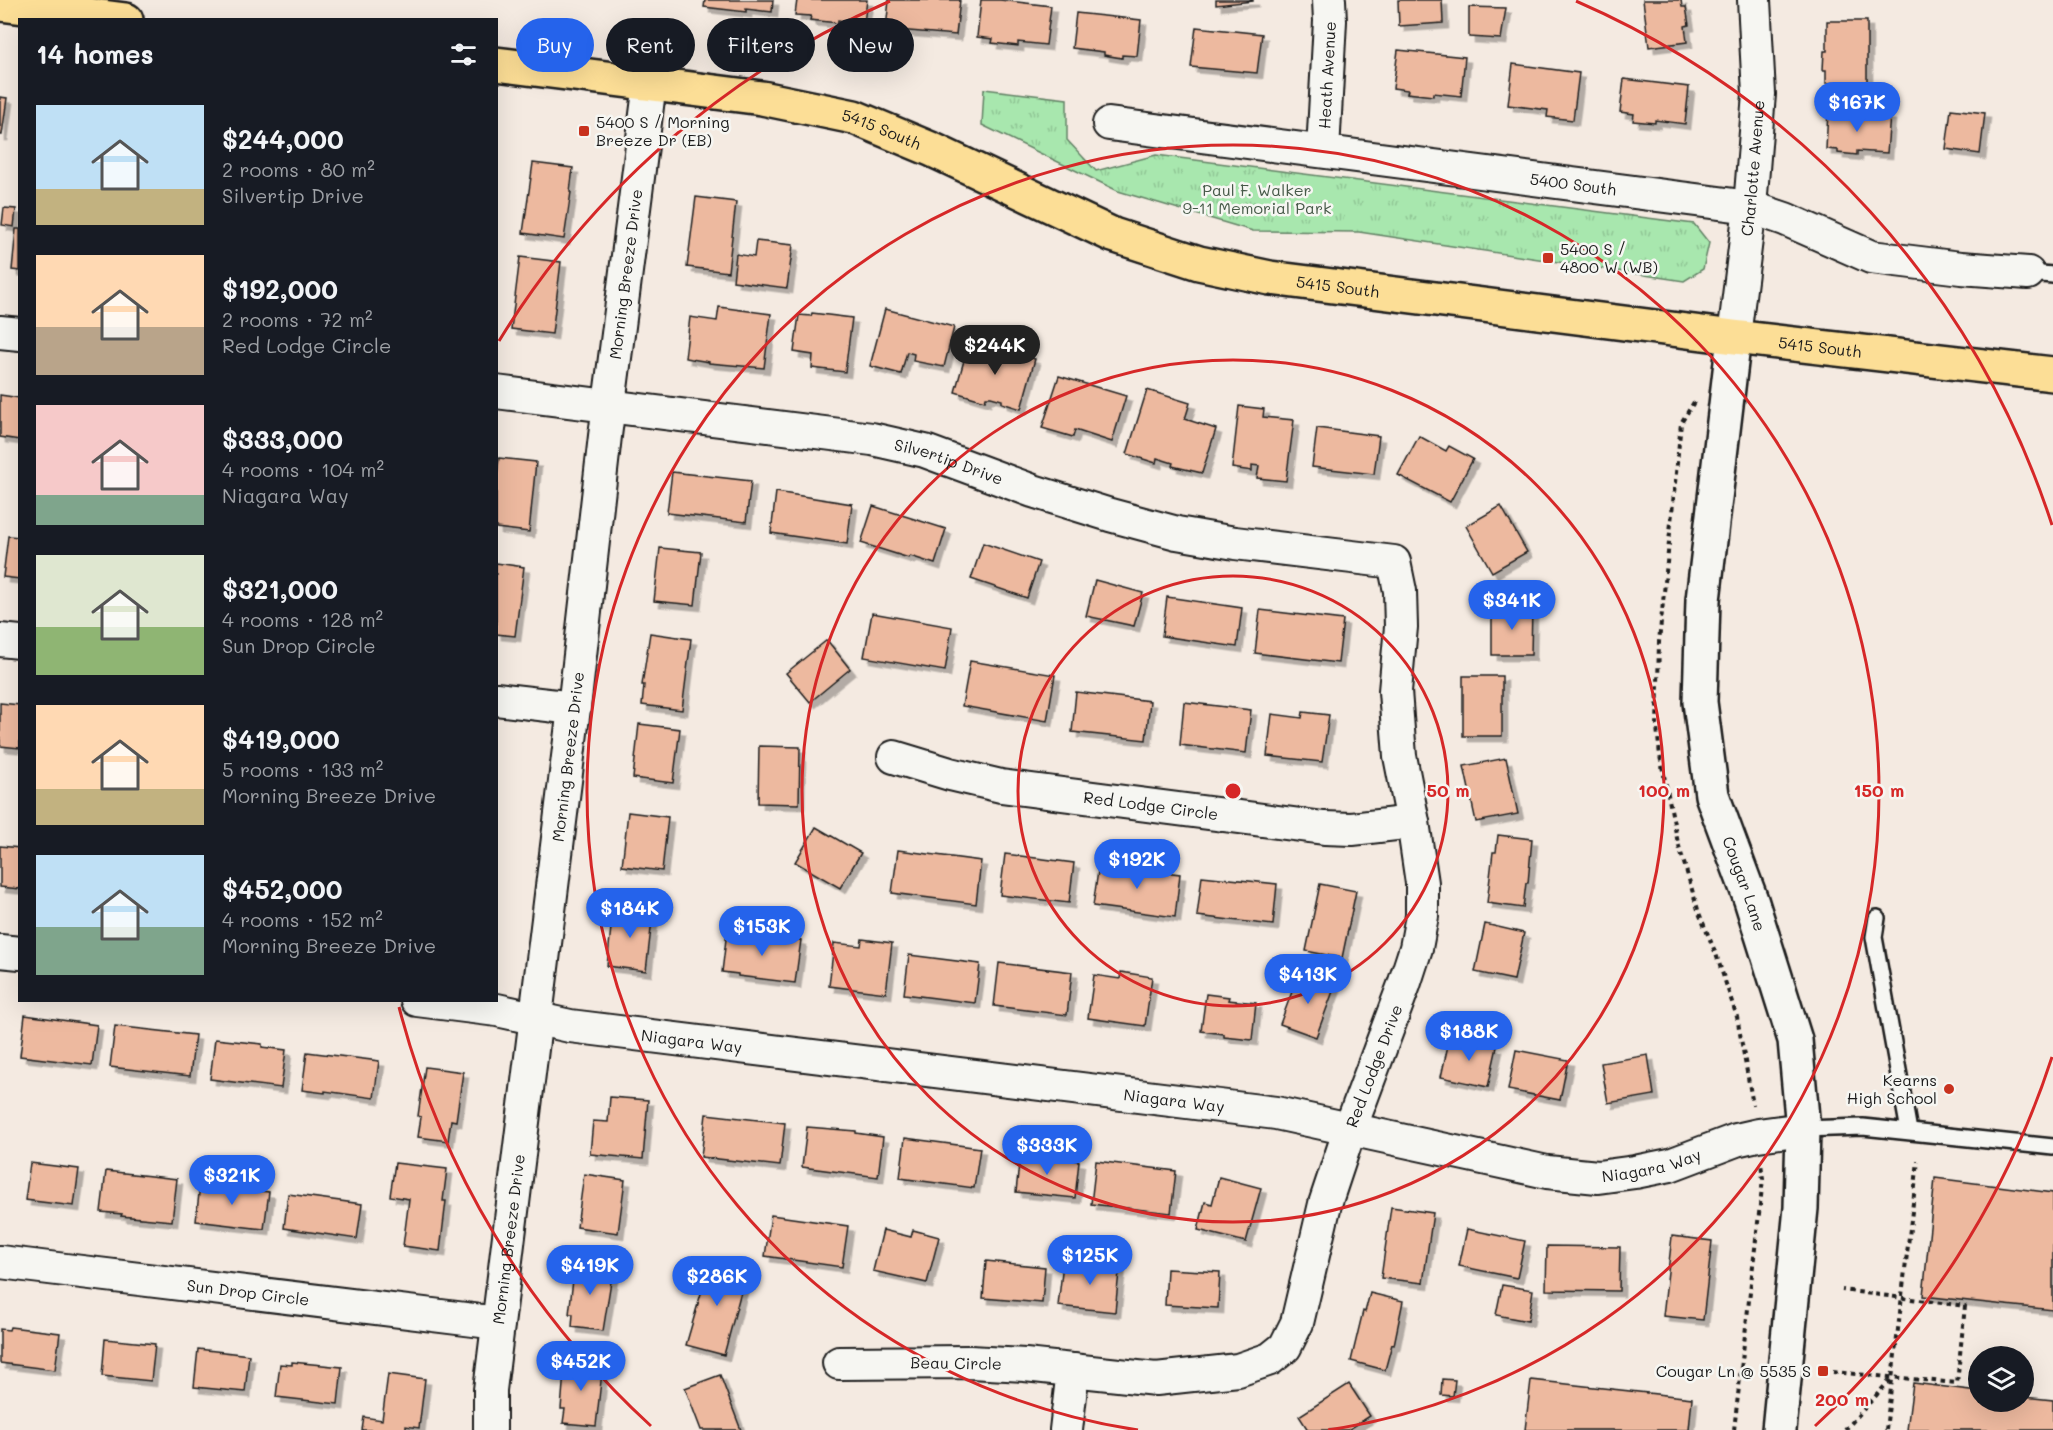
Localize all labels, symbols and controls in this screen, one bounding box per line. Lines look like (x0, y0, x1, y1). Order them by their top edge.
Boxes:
chip: Buy (516, 18, 594, 72)
chip: Rent (606, 18, 695, 72)
chip: Filters (707, 18, 815, 72)
chip: New (827, 18, 914, 72)
street label: Heath Avenue (1313, 21, 1340, 130)
text: 14 homes (36, 37, 154, 71)
icon: filters (447, 38, 480, 71)
pin: $167K (1815, 82, 1899, 133)
text: $167K (1828, 88, 1886, 114)
street label: Charlotte Avenue (1736, 99, 1768, 237)
street label: 5415 South (840, 104, 924, 154)
place label: 5400 S / Morning Breeze Dr (EB) (596, 111, 729, 150)
text: $244,000 (222, 122, 344, 156)
marker: 5400 S / Morning Breeze Dr (EB) (577, 124, 591, 138)
icon: home (84, 129, 156, 201)
text: 2 rooms · 80 m² (222, 156, 375, 182)
street label: 5400 South (1529, 168, 1618, 200)
park label: Paul F. Walker 9-11 Memorial Park (1183, 179, 1331, 218)
text: Silvertip Drive (222, 182, 364, 208)
street label: Morning Breeze Drive (604, 188, 646, 361)
place label: 5400 S / 4800 W (WB) (1560, 238, 1658, 277)
marker: 5400 S / 4800 W (WB) (1541, 251, 1555, 265)
street label: 5415 South (1295, 270, 1381, 302)
text: $192,000 (222, 272, 338, 306)
icon: home (84, 279, 156, 351)
text: 2 rooms · 72 m² (222, 306, 373, 332)
pin: $244K (953, 325, 1037, 376)
text: $244K (964, 331, 1026, 357)
street label: 5415 South (1777, 331, 1863, 362)
text: Red Lodge Circle (222, 332, 391, 358)
text: $333,000 (222, 422, 343, 456)
icon: home (84, 429, 156, 501)
street label: Silvertip Drive (892, 433, 1006, 489)
text: 4 rooms · 104 m² (222, 456, 384, 482)
text: Niagara Way (222, 482, 349, 508)
text: $321,000 (222, 572, 338, 606)
icon: home (84, 579, 156, 651)
pin: $341K (1470, 580, 1554, 631)
text: $341K (1482, 586, 1542, 612)
text: 4 rooms · 128 m² (222, 606, 383, 632)
text: Sun Drop Circle (222, 632, 376, 658)
street label: Morning Breeze Drive (547, 670, 588, 843)
text: $419,000 (222, 722, 340, 756)
icon: home (84, 729, 156, 801)
text: 5 rooms · 133 m² (222, 756, 383, 782)
text: 50 m (1427, 778, 1469, 802)
text: 100 m (1638, 778, 1690, 802)
text: 150 m (1854, 778, 1904, 802)
centre of rings (1223, 781, 1243, 801)
text: Morning Breeze Drive (222, 782, 436, 808)
street label: Red Lodge Circle (1082, 786, 1219, 824)
street label: Cougar Lane (1718, 833, 1771, 934)
pin: $192K (1095, 839, 1179, 890)
text: $192K (1108, 845, 1166, 871)
text: $452,000 (222, 872, 342, 906)
icon: home (84, 879, 156, 951)
pin: $184K (588, 888, 672, 939)
text: $184K (600, 894, 660, 920)
text: 4 rooms · 152 m² (222, 906, 383, 932)
pin: $153K (720, 906, 804, 957)
text: $153K (733, 912, 791, 938)
text: Morning Breeze Drive (222, 932, 436, 958)
pin: $413K (1266, 954, 1350, 1005)
text: $413K (1278, 960, 1338, 986)
street label: Red Lodge Drive (1340, 1001, 1407, 1130)
pin: $188K (1427, 1011, 1511, 1062)
text: $188K (1439, 1017, 1499, 1043)
street label: Niagara Way (640, 1024, 743, 1057)
place label: Kearns High School (1847, 1069, 1937, 1108)
marker: Kearns High School (1942, 1082, 1956, 1096)
street label: Niagara Way (1122, 1083, 1226, 1117)
pin: $333K (1005, 1125, 1089, 1176)
text: $333K (1016, 1131, 1078, 1157)
street label: Niagara Way (1600, 1143, 1704, 1186)
street label: Morning Breeze Drive (487, 1153, 529, 1325)
pin: $321K (190, 1155, 274, 1206)
text: $321K (203, 1161, 261, 1187)
pin: $125K (1048, 1235, 1132, 1286)
text: $125K (1061, 1241, 1119, 1267)
pin: $419K (548, 1245, 632, 1296)
text: $419K (560, 1251, 620, 1277)
pin: $286K (675, 1256, 759, 1307)
text: $286K (686, 1262, 748, 1288)
street label: Sun Drop Circle (186, 1274, 311, 1310)
pin: $452K (539, 1341, 623, 1392)
map controls (1968, 1346, 2034, 1412)
button: layers (1968, 1346, 2034, 1412)
text: $452K (550, 1347, 612, 1373)
street label: Beau Circle (910, 1351, 1002, 1374)
place label: Cougar Ln @ 5535 S (1656, 1360, 1811, 1381)
marker: Cougar Ln @ 5535 S (1816, 1364, 1830, 1378)
text: 200 m (1815, 1387, 1869, 1411)

